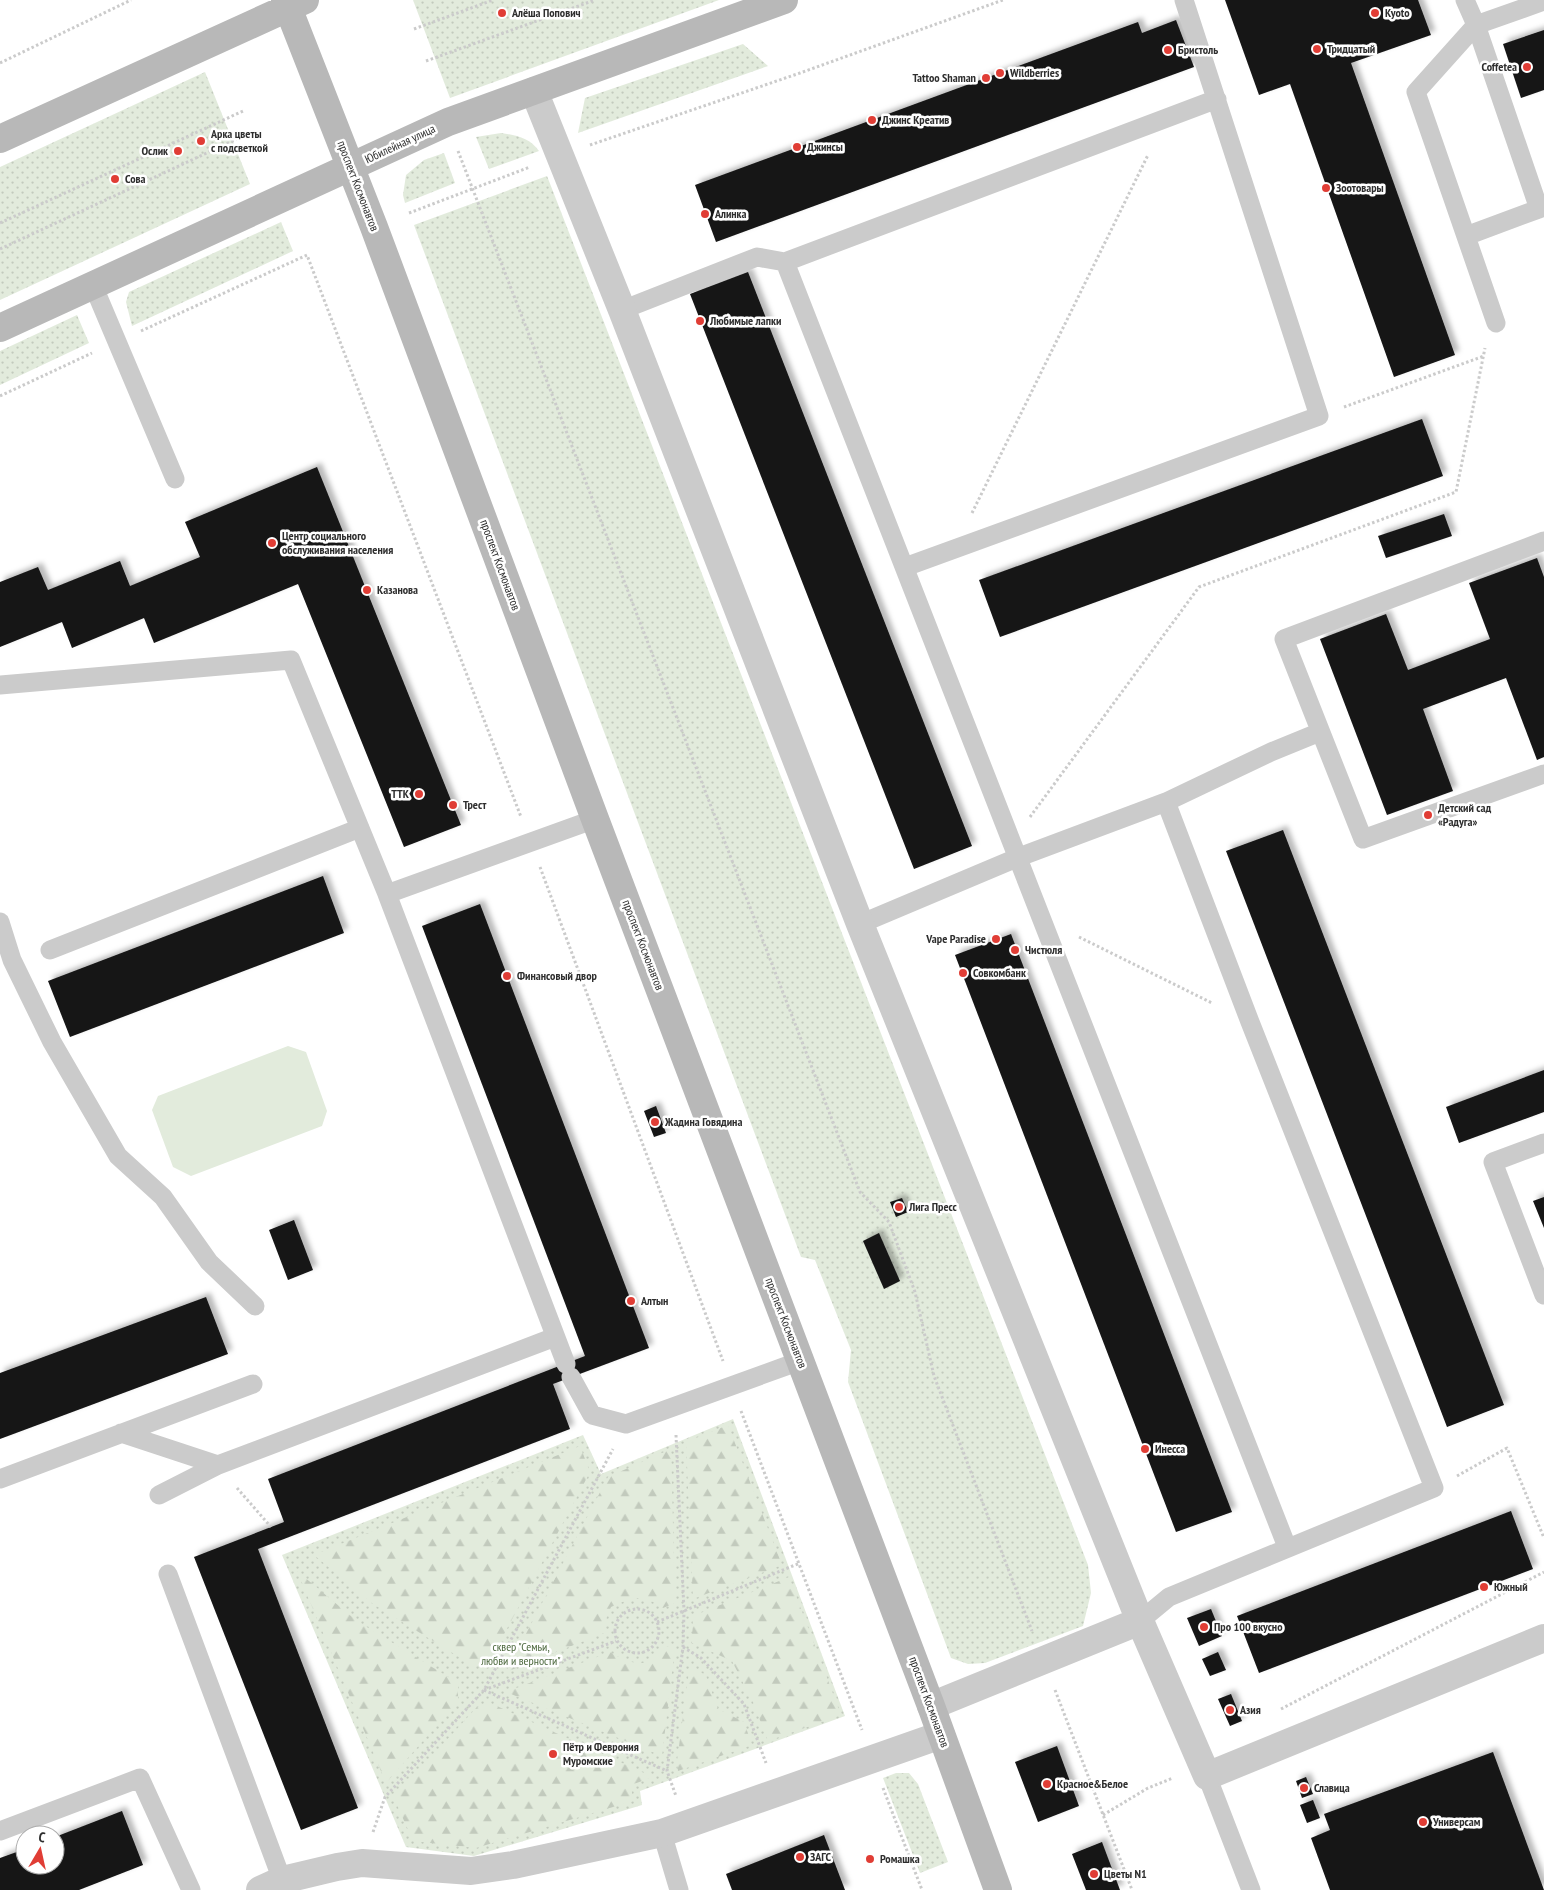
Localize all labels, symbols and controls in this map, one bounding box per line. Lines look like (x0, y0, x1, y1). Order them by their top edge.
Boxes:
place label: Алёша Попович (511, 5, 581, 20)
place label: Kyoto (1385, 5, 1410, 20)
marker: Алёша Попович (496, 7, 508, 19)
marker: Kyoto (1369, 7, 1381, 19)
place label: Тридцатый (1327, 41, 1375, 56)
place label: Бристоль (1178, 42, 1218, 57)
marker: Тридцатый (1311, 43, 1323, 55)
marker: Бристоль (1162, 44, 1174, 56)
place label: Coffetea (1482, 59, 1517, 74)
marker: Coffetea (1521, 61, 1533, 73)
place label: Wildberries (1009, 65, 1059, 80)
marker: Wildberries (994, 67, 1006, 79)
place label: Tattoo Shaman (912, 70, 976, 85)
marker: Tattoo Shaman (980, 72, 992, 84)
place label: Джинс Креатив (882, 112, 949, 127)
marker: Джинс Креатив (866, 114, 878, 126)
street label: Юбилейная улица (362, 121, 438, 166)
place label: Арка цветы с подсветкой (210, 126, 268, 155)
marker: Арка цветы с подсветкой (195, 135, 207, 147)
street label: проспект Космонавтов (334, 139, 383, 233)
place label: Джинсы (807, 139, 843, 154)
marker: Джинсы (791, 141, 803, 153)
place label: Ослик (141, 143, 168, 158)
marker: Ослик (172, 145, 184, 157)
place label: Сова (125, 171, 145, 186)
marker: Сова (109, 173, 121, 185)
place label: Зоотовары (1336, 180, 1384, 195)
marker: Зоотовары (1320, 182, 1332, 194)
place label: Алинка (714, 206, 747, 221)
marker: Алинка (699, 208, 711, 220)
place label: Любимые лапки (709, 313, 781, 328)
marker: Любимые лапки (694, 315, 706, 327)
street label: проспект Космонавтов (477, 517, 524, 612)
place label: Центр социального обслуживания населения (282, 528, 393, 557)
marker: Центр социального обслуживания населения (266, 537, 278, 549)
place label: Казанова (377, 582, 418, 597)
marker: Казанова (361, 584, 373, 596)
place label: ТТК (391, 786, 410, 801)
marker: ТТК (413, 788, 425, 800)
place label: Трест (463, 797, 487, 812)
marker: Трест (447, 799, 459, 811)
place label: Детский сад «Радуга» (1438, 800, 1491, 829)
marker: Детский сад «Радуга» (1422, 809, 1434, 821)
street label: проспект Космонавтов (619, 898, 668, 992)
place label: Vape Paradise (925, 931, 986, 946)
marker: Vape Paradise (990, 933, 1002, 945)
place label: Чистюля (1025, 942, 1062, 957)
marker: Чистюля (1009, 944, 1021, 956)
place label: Совкомбанк (973, 965, 1026, 980)
marker: Совкомбанк (957, 967, 969, 979)
place label: Финансовый двор (517, 968, 597, 983)
marker: Финансовый двор (501, 970, 513, 982)
place label: Жадина Говядина (664, 1114, 742, 1129)
marker: Жадина Говядина (649, 1116, 661, 1128)
place label: Лига Пресс (908, 1199, 958, 1214)
marker: Лига Пресс (893, 1201, 905, 1213)
street label: проспект Космонавтов (762, 1276, 811, 1370)
place label: Алтын (640, 1293, 668, 1308)
marker: Алтын (625, 1295, 637, 1307)
place label: Инесса (1155, 1441, 1185, 1456)
marker: Инесса (1139, 1443, 1151, 1455)
place label: Южный (1494, 1579, 1528, 1594)
marker: Южный (1478, 1581, 1490, 1593)
place label: Про 100 вкусно (1214, 1619, 1283, 1634)
marker: Про 100 вкусно (1198, 1621, 1210, 1633)
park label: сквер "Семьи, любви и верности" (480, 1639, 561, 1668)
street label: проспект Космонавтов (906, 1654, 953, 1749)
place label: Азия (1239, 1702, 1261, 1717)
marker: Азия (1224, 1704, 1236, 1716)
place label: Пётр и Феврония Муромские (563, 1739, 639, 1768)
marker: Пётр и Феврония Муромские (547, 1748, 559, 1760)
place label: Красное&Белое (1057, 1776, 1128, 1791)
marker: Красное&Белое (1041, 1778, 1053, 1790)
place label: Славица (1314, 1780, 1350, 1795)
marker: Славица (1298, 1782, 1310, 1794)
place label: Универсам (1432, 1814, 1481, 1829)
marker: Универсам (1417, 1816, 1429, 1828)
north arrow (15, 1825, 65, 1875)
text: С (37, 1828, 47, 1847)
place label: ЗАГС (810, 1849, 832, 1864)
marker: ЗАГС (794, 1851, 806, 1863)
place label: Ромашка (880, 1851, 920, 1866)
marker: Ромашка (864, 1853, 876, 1865)
place label: Цветы N1 (1104, 1866, 1147, 1881)
marker: Цветы N1 (1088, 1868, 1100, 1880)

